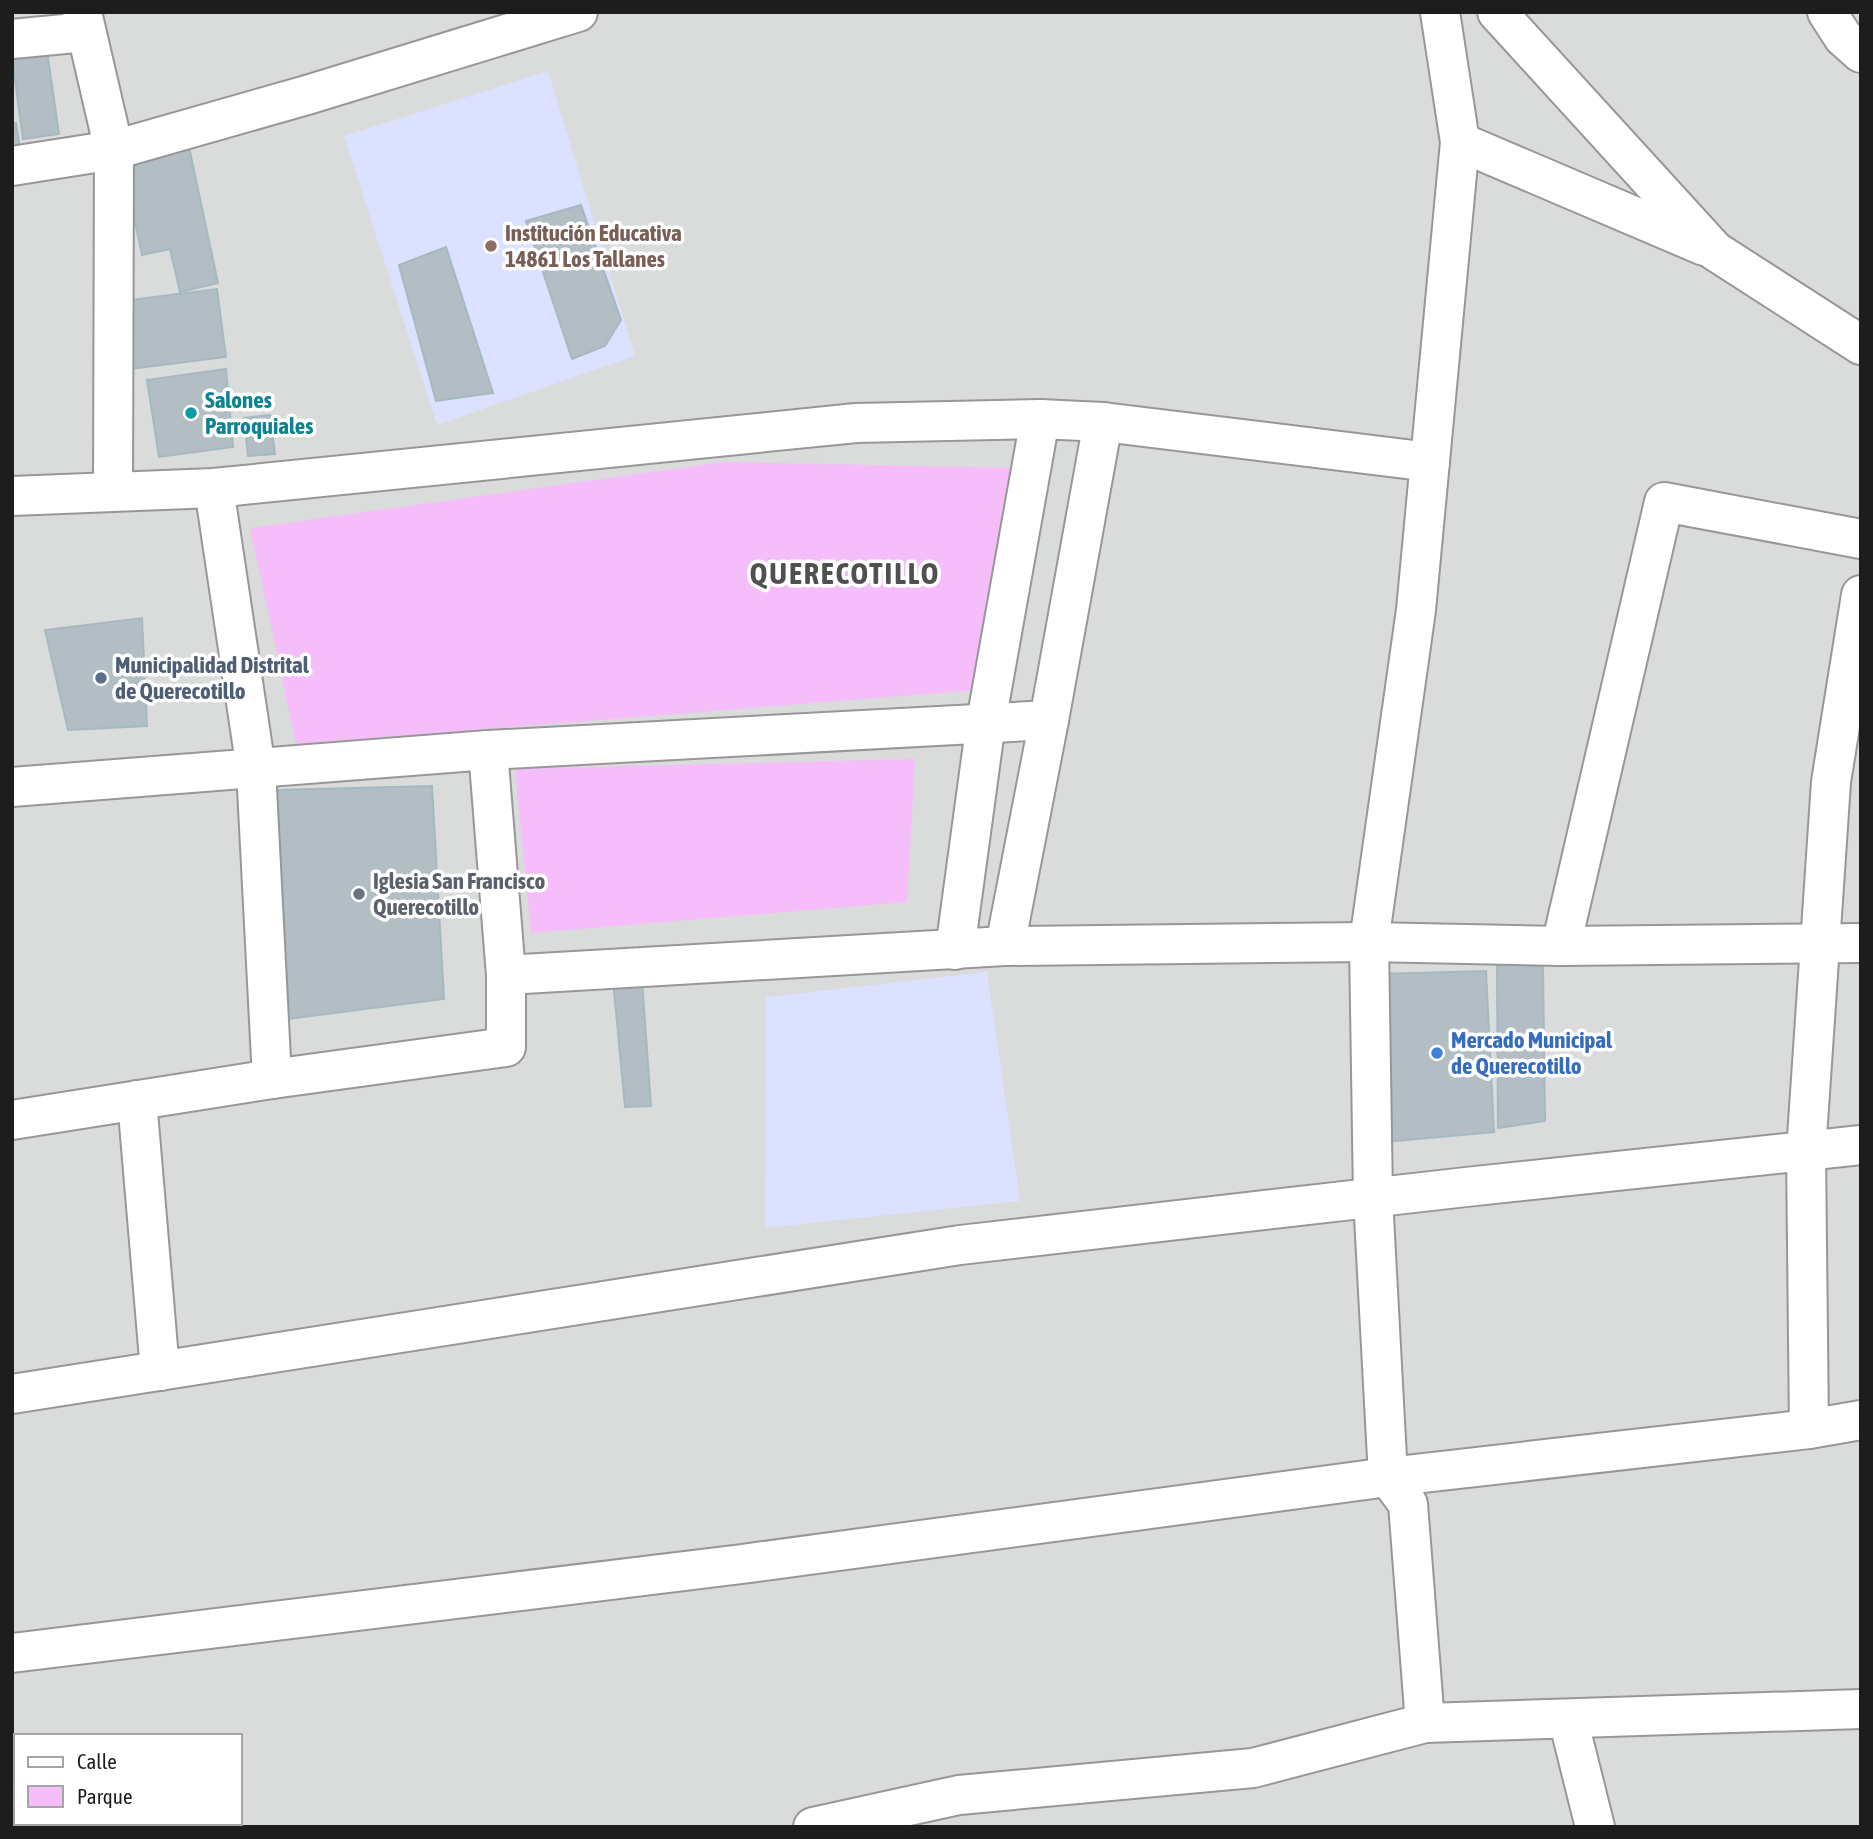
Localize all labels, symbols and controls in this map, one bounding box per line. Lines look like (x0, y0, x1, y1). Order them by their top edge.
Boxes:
place label: Institución Educativa 14861 Los Tallanes (505, 220, 682, 272)
marker: Institución Educativa 14861 Los Tallanes (483, 238, 499, 254)
place label: Salones Parroquiales (205, 387, 313, 439)
marker: Salones Parroquiales (183, 405, 199, 421)
district label: QUERECOTILLO (750, 556, 940, 590)
place label: Municipalidad Distrital de Querecotillo (115, 652, 310, 704)
marker: Municipalidad Distrital de Querecotillo (93, 670, 109, 686)
place label: Iglesia San Francisco Querecotillo (373, 868, 545, 920)
marker: Iglesia San Francisco Querecotillo (351, 886, 367, 902)
place label: Mercado Municipal de Querecotillo (1451, 1027, 1613, 1079)
marker: Mercado Municipal de Querecotillo (1429, 1045, 1445, 1061)
legend (14, 1734, 242, 1825)
text: Calle (77, 1749, 117, 1773)
text: Parque (77, 1784, 132, 1808)

